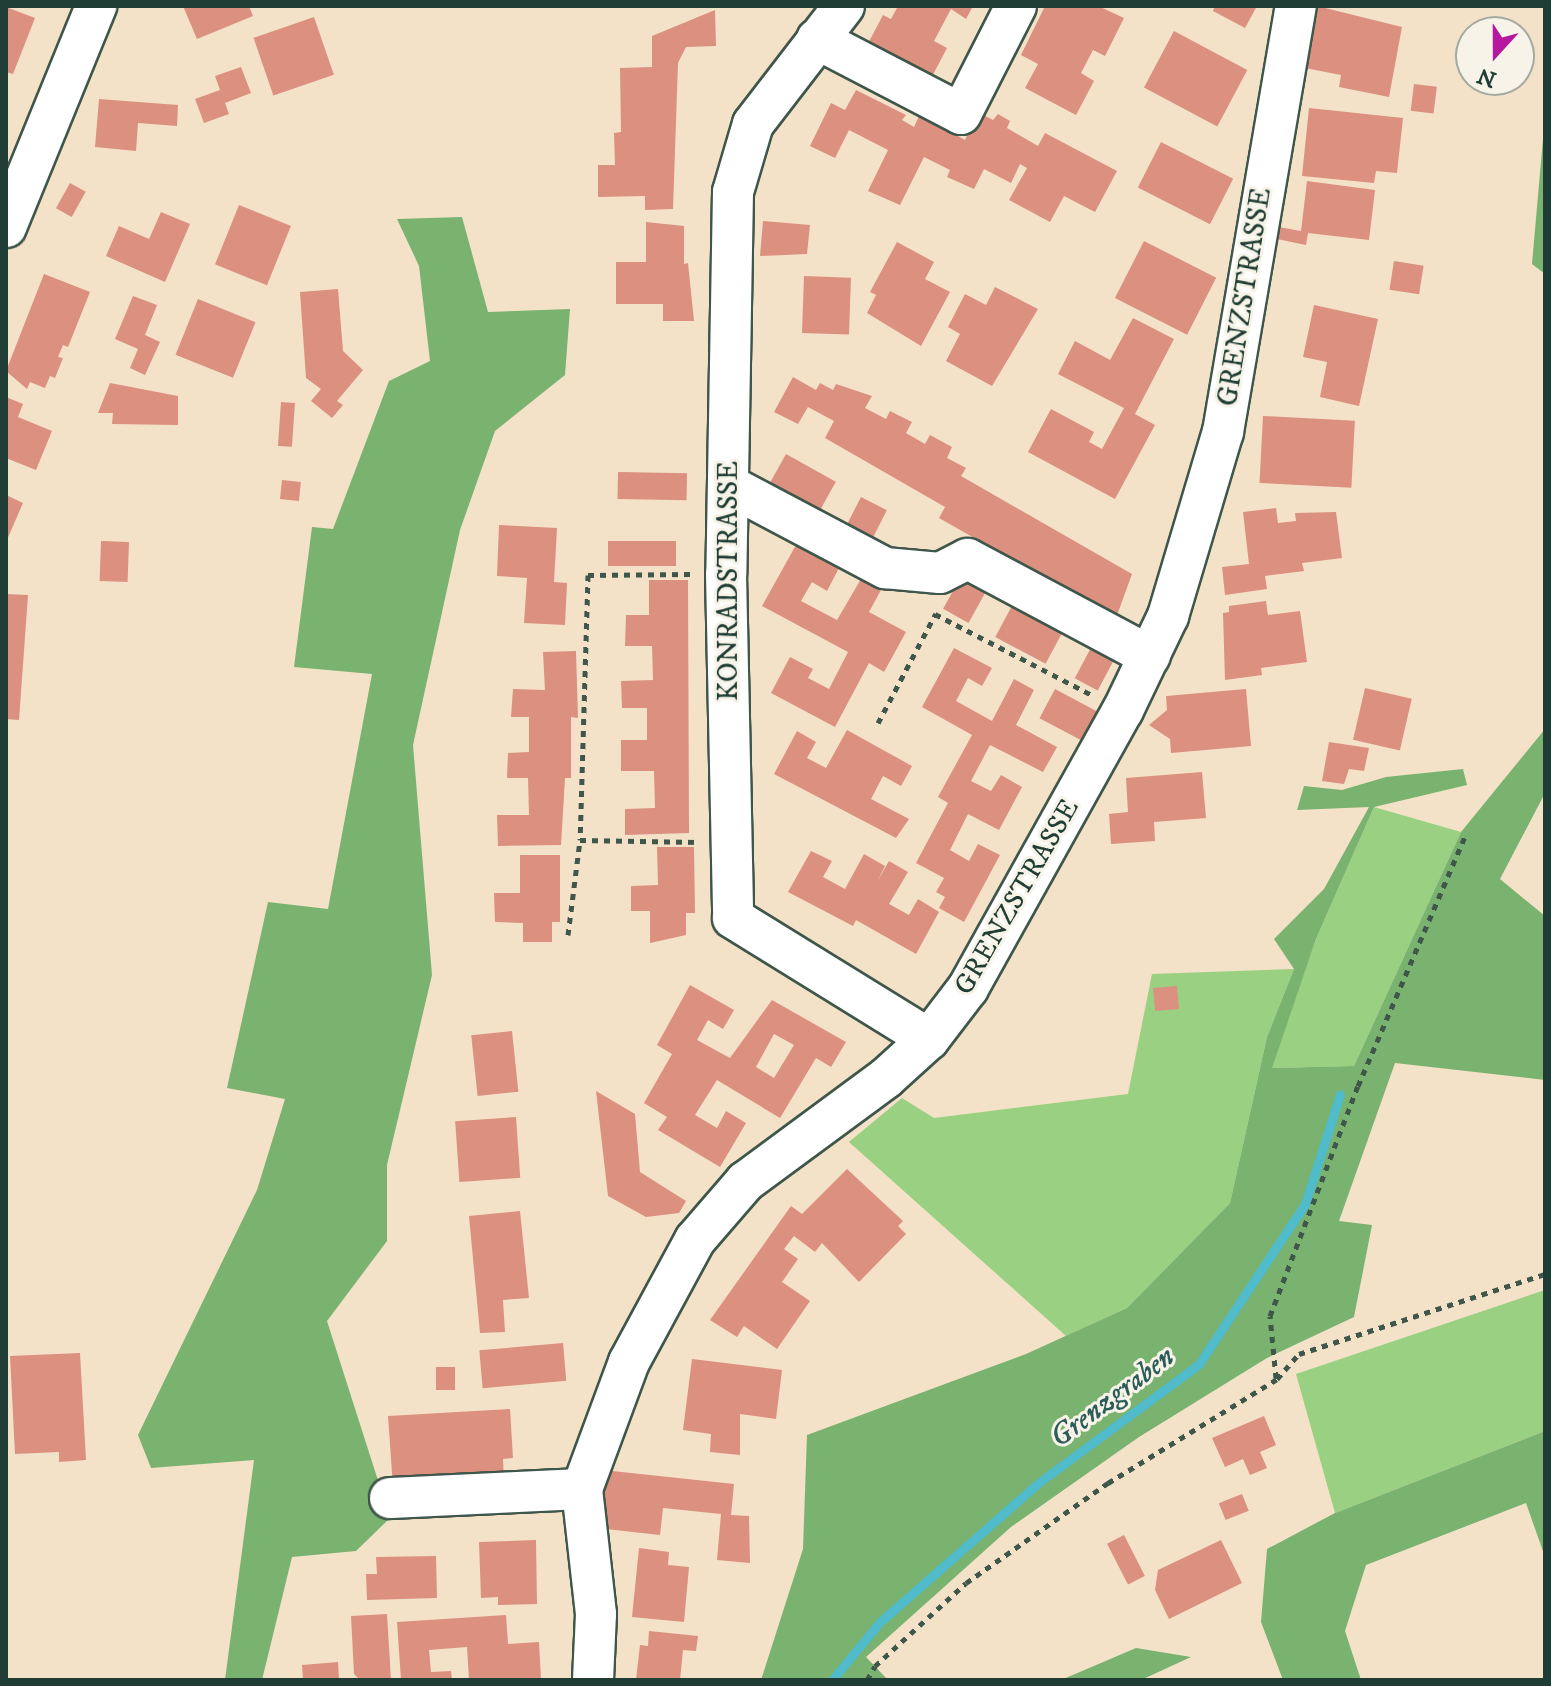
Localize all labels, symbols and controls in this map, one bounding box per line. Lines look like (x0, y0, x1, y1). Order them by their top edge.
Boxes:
north arrow (1455, 16, 1535, 96)
text: N (1474, 61, 1500, 93)
street label: GRENZSTRASSE (1211, 185, 1279, 409)
street label: KONRADSTRASSE (712, 461, 746, 701)
street label: GRENZSTRASSE (947, 793, 1087, 1001)
water label: Grenzgraben (1044, 1340, 1182, 1456)

